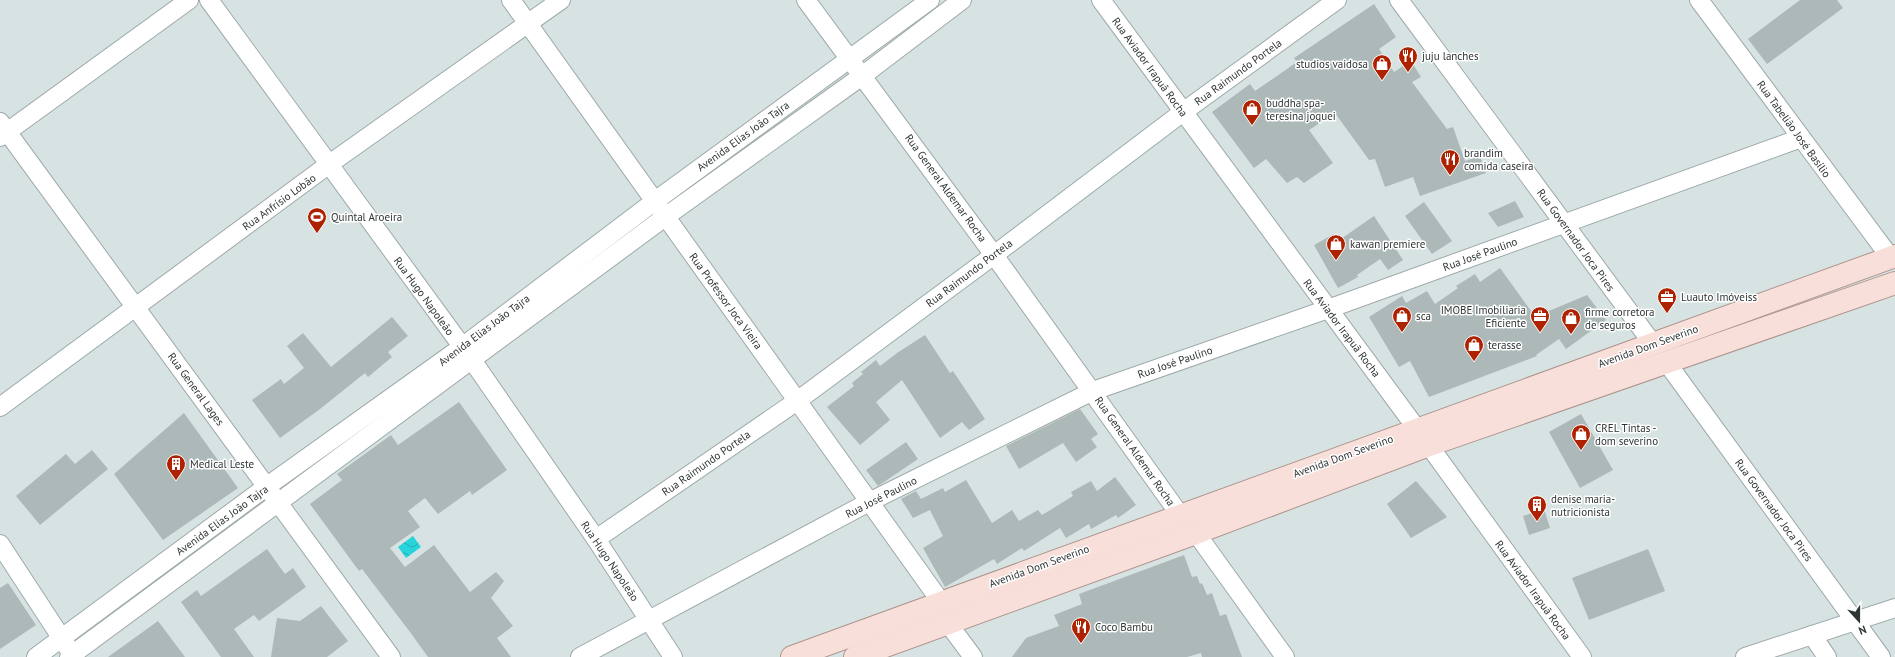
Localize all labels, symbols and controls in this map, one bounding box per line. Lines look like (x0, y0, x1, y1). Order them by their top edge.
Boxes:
street label: Rua Aviador Irapuã Rocha (1109, 14, 1191, 120)
street label: Rua Raimundo Portela (1191, 36, 1285, 108)
restaurant icon: juju lanches (1397, 45, 1419, 73)
place label: juju lanches (1422, 49, 1479, 63)
shop icon: studios vaidosa (1371, 53, 1393, 81)
place label: studios vaidosa (1296, 57, 1368, 71)
street label: Rua Tabelião José Basílio (1754, 78, 1834, 180)
place label: buddha spa- teresina joquei (1266, 96, 1336, 123)
street label: Avenida Elias João Tajra (694, 98, 792, 174)
shop icon: buddha spa- teresina joquei (1241, 98, 1263, 126)
street label: Rua General Aldemar Rocha (902, 131, 990, 245)
place label: brandim comida caseira (1464, 146, 1534, 173)
restaurant icon: brandim comida caseira (1439, 148, 1461, 176)
street label: Rua Anfrísio Lobão (239, 171, 319, 233)
street label: Rua Governador Joca Pires (1534, 186, 1618, 294)
sports icon: Quintal Aroeira (306, 206, 328, 234)
place label: Quintal Aroeira (331, 210, 402, 224)
shop icon: kawan premiere (1325, 233, 1347, 261)
street label: Rua José Paulino (1441, 234, 1519, 274)
street label: Rua Raimundo Portela (923, 236, 1015, 310)
place label: kawan premiere (1350, 237, 1426, 251)
street label: Rua Professor Joca Vieira (686, 250, 766, 352)
street label: Rua Hugo Napoleão (391, 254, 457, 338)
street label: Rua Aviador Irapuã Rocha (1300, 276, 1384, 380)
office icon: Luauto Imóveiss (1656, 286, 1678, 314)
place label: Luauto Imóveiss (1681, 290, 1757, 304)
street label: Avenida Elias João Tajra (436, 291, 532, 369)
place label: IMOBE Imobiliaria Eficiente (1441, 303, 1526, 330)
shop icon: sca (1391, 305, 1413, 333)
office icon: IMOBE Imobiliaria Eficiente (1529, 305, 1551, 333)
place label: firme corretora de seguros (1585, 305, 1655, 332)
shop icon: firme corretora de seguros (1560, 307, 1582, 335)
place label: sca (1416, 309, 1431, 323)
street label: Avenida Dom Severino (1596, 321, 1700, 371)
shop icon: terasse (1463, 334, 1485, 362)
place label: terasse (1488, 338, 1522, 352)
street label: Rua José Paulino (1136, 343, 1214, 381)
street label: Rua General Lages (165, 350, 227, 429)
street label: Rua General Aldemar Rocha (1092, 394, 1178, 508)
place label: CREL Tintas - dom severino (1595, 421, 1658, 448)
shop icon: CREL Tintas - dom severino (1570, 423, 1592, 451)
street label: Rua Raimundo Portela (659, 427, 753, 499)
street label: Avenida Dom Severino (1291, 431, 1395, 481)
building icon: Medical Leste (165, 453, 187, 481)
street label: Rua Governador Joca Pires (1732, 456, 1816, 564)
place label: Medical Leste (190, 457, 255, 471)
street label: Rua José Paulino (843, 473, 919, 521)
street label: Avenida Elias João Tajra (173, 482, 271, 558)
place label: denise maria- nutricionista (1551, 492, 1615, 519)
building icon: denise maria- nutricionista (1526, 494, 1548, 522)
street label: Rua Hugo Napoleão (578, 518, 642, 604)
street label: Rua Aviador Irapuã Rocha (1492, 537, 1574, 643)
street label: Avenida Dom Severino (987, 541, 1091, 591)
north arrow (1839, 601, 1879, 641)
restaurant icon: Coco Bambu (1070, 616, 1092, 644)
place label: Coco Bambu (1095, 620, 1153, 634)
text: N (1857, 623, 1868, 638)

